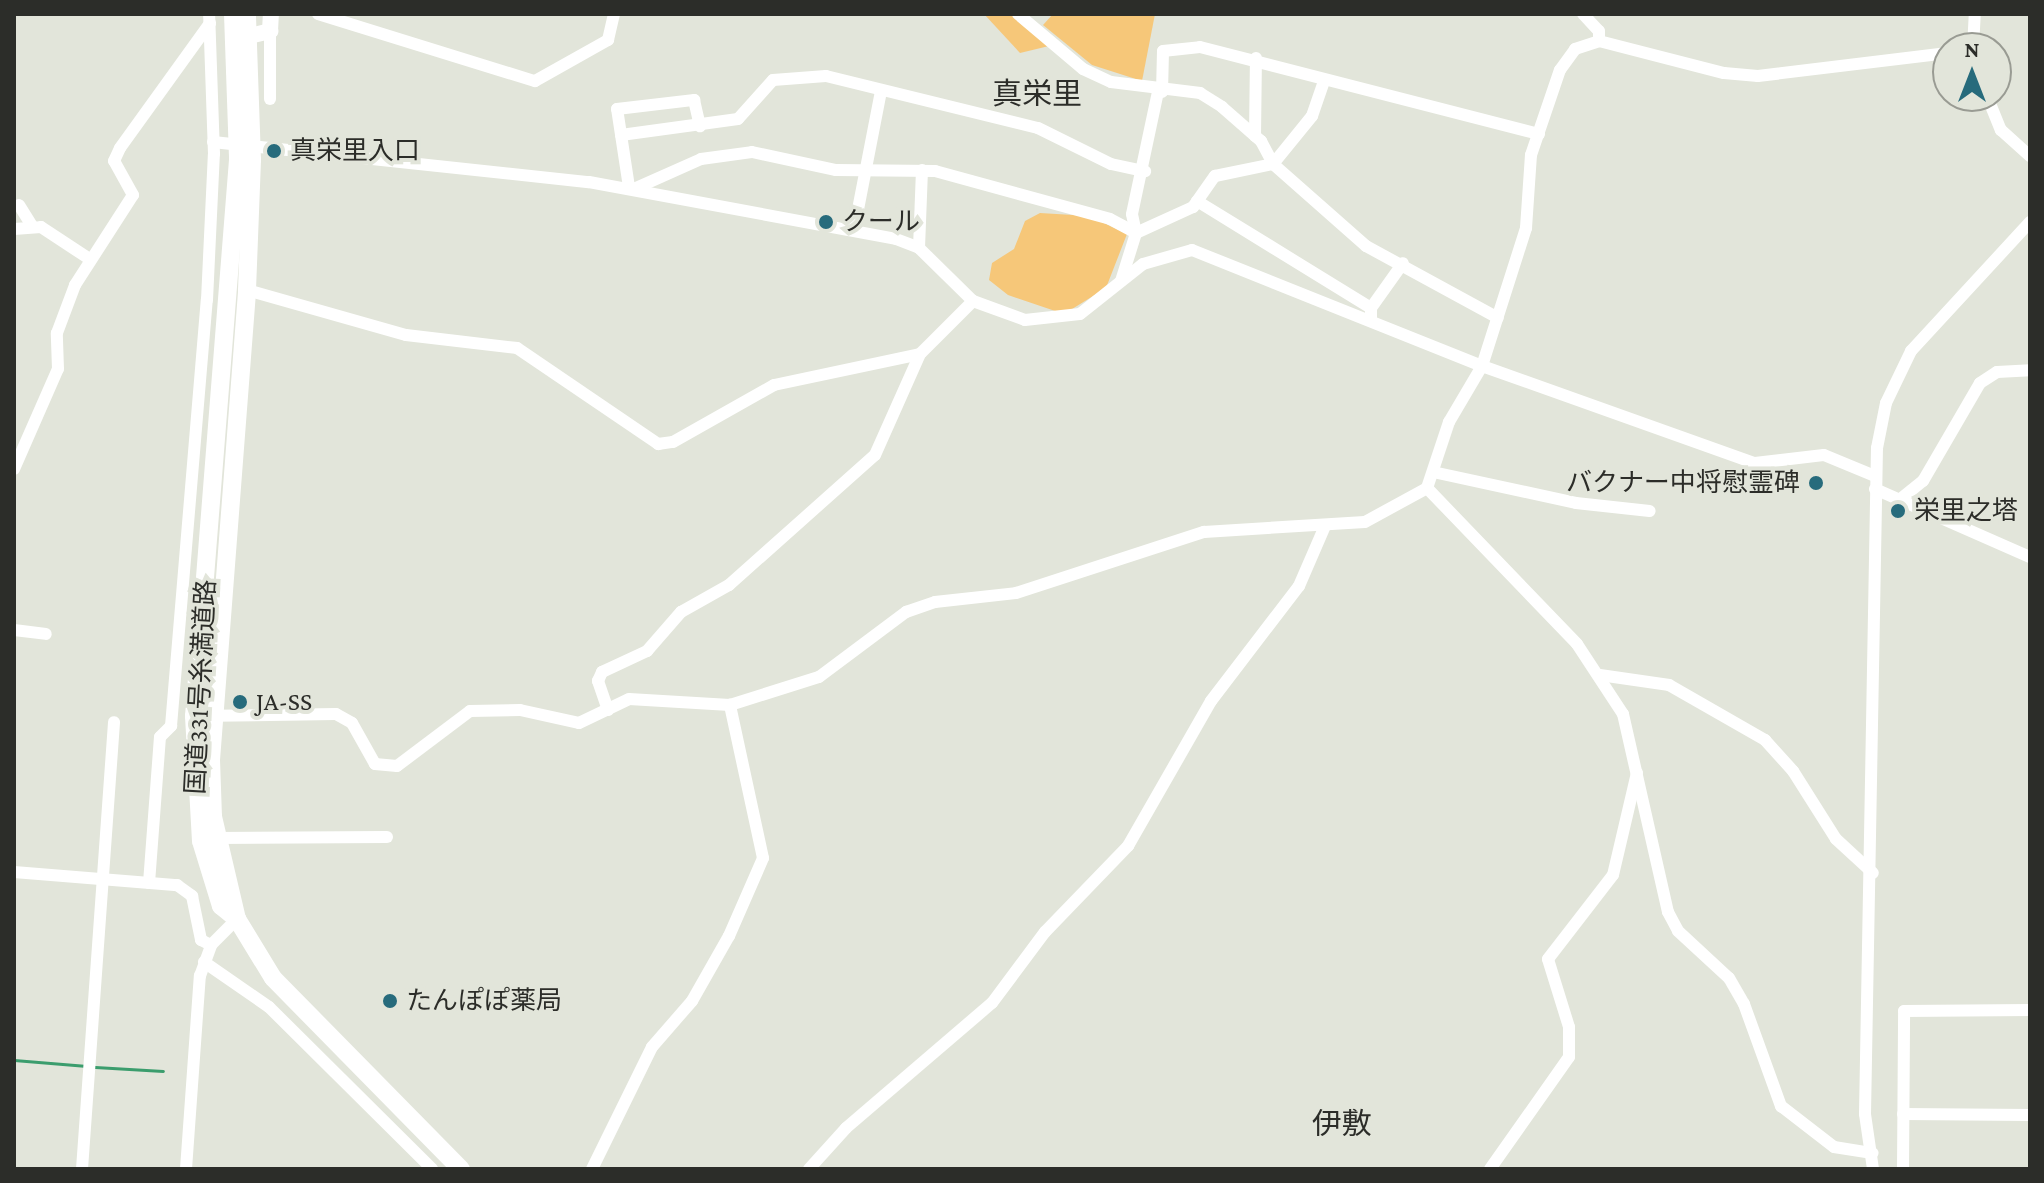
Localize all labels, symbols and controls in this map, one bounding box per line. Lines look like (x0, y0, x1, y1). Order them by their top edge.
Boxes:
north arrow (1932, 32, 2012, 112)
text: N (1965, 37, 1980, 62)
district label: 真栄里 (992, 76, 1082, 112)
place label: 真栄里入口 (290, 135, 420, 167)
marker: 真栄里入口 (265, 142, 283, 160)
place label: クール (842, 206, 920, 238)
marker: クール (817, 213, 835, 231)
place label: バクナー中将慰霊碑 (1566, 467, 1800, 499)
marker: バクナー中将慰霊碑 (1807, 474, 1825, 492)
place label: 栄里之塔 (1914, 495, 2018, 527)
marker: 栄里之塔 (1889, 502, 1907, 520)
street label: 国道331号糸満道路 (180, 579, 222, 795)
place label: JA-SS (256, 686, 312, 718)
marker: JA-SS (231, 693, 249, 711)
place label: たんぽぽ薬局 (406, 985, 562, 1017)
marker: たんぽぽ薬局 (381, 992, 399, 1010)
district label: 伊敷 (1312, 1106, 1372, 1142)

